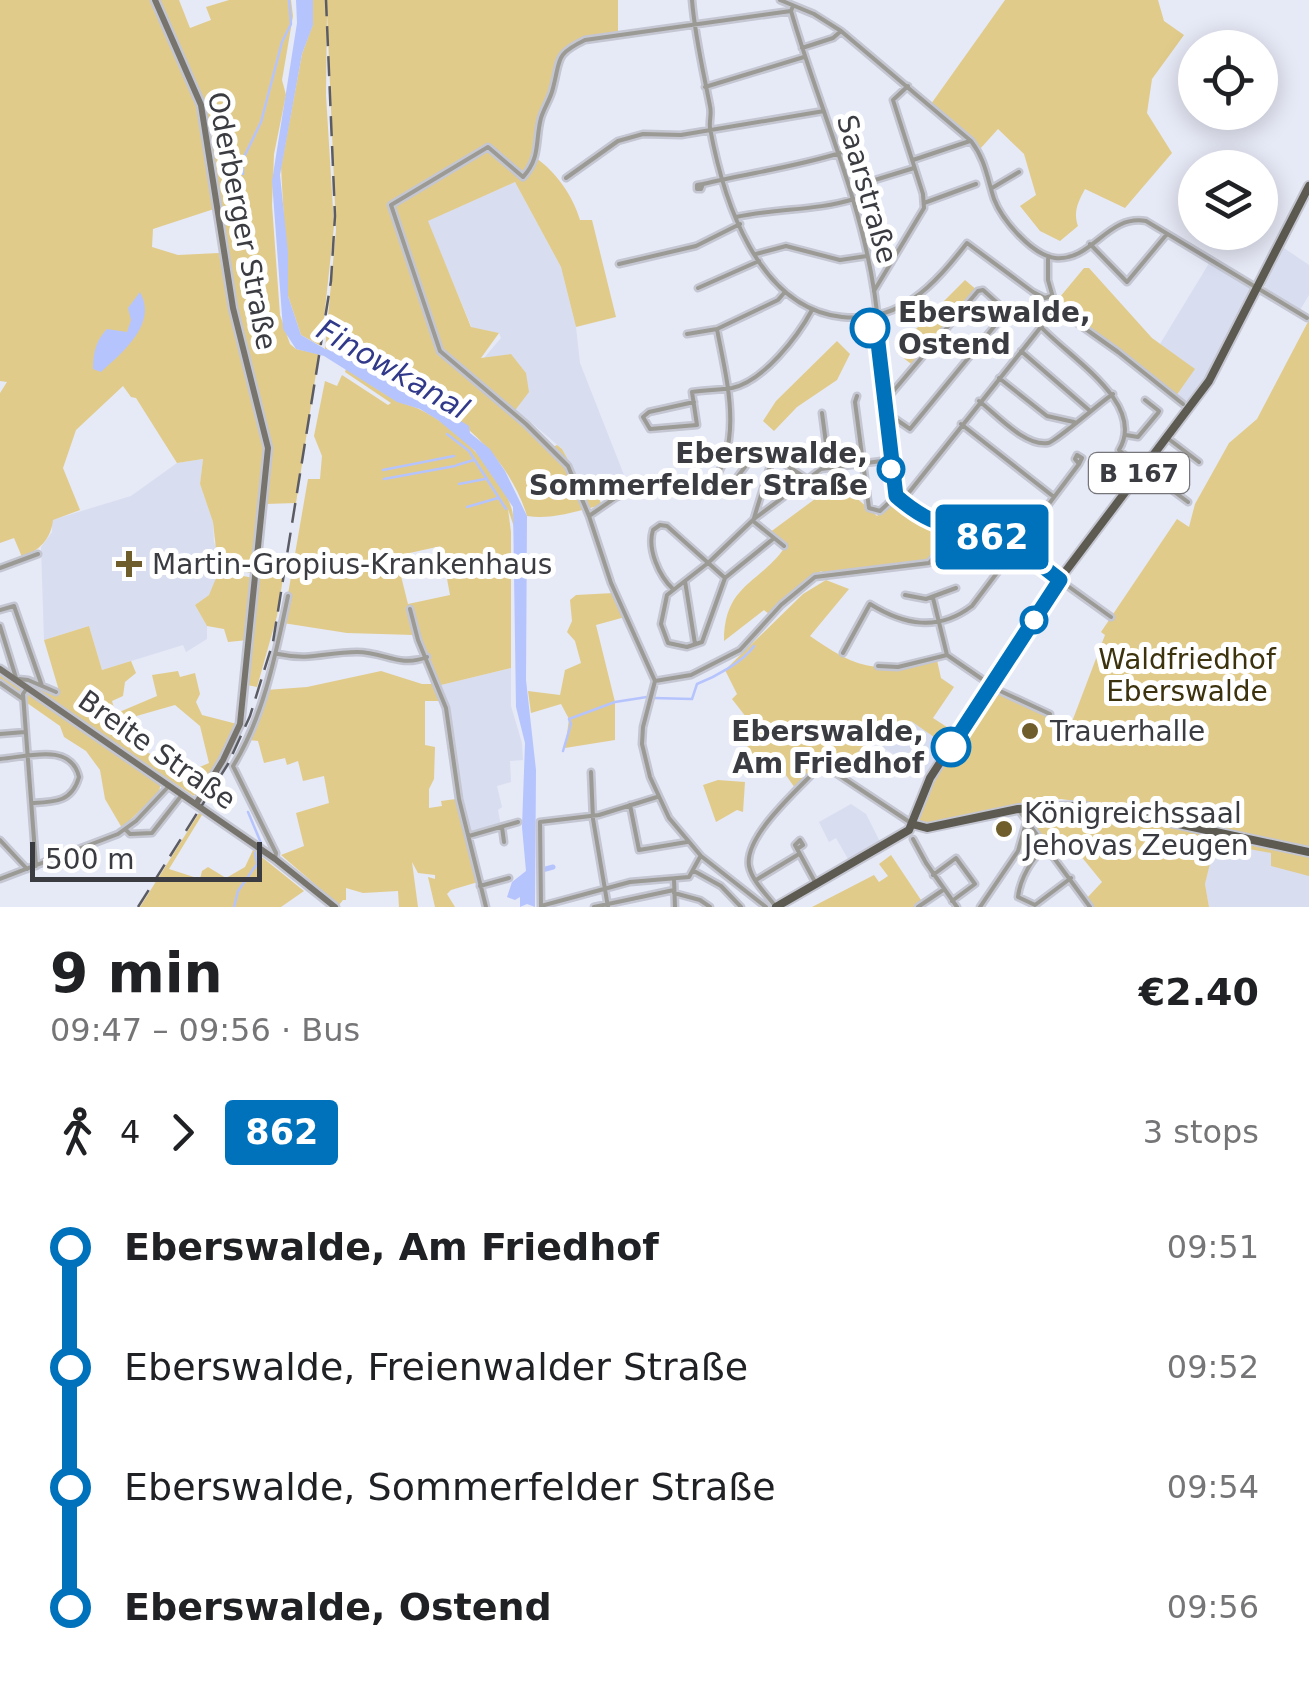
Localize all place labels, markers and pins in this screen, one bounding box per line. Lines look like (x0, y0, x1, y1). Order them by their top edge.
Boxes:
place label: Eberswalde, Ostend (898, 296, 1091, 361)
marker: Eberswalde, Ostend (851, 309, 889, 347)
place label: Eberswalde, Sommerfelder Straße (529, 437, 868, 502)
marker: Eberswalde, Sommerfelder Straße (878, 456, 904, 482)
place label: Martin-Gropius-Krankenhaus (152, 548, 552, 581)
marker: Martin-Gropius-Krankenhaus (116, 551, 142, 577)
unlabelled marker (1021, 607, 1047, 633)
place label: Eberswalde, Am Friedhof (731, 715, 925, 780)
place label: Trauerhalle (1049, 715, 1205, 748)
marker: Trauerhalle (1019, 720, 1041, 742)
marker: Eberswalde, Am Friedhof (932, 728, 970, 766)
place label: Königreichssaal Jehovas Zeugen (1022, 797, 1248, 862)
marker: Königreichssaal Jehovas Zeugen (993, 818, 1015, 840)

